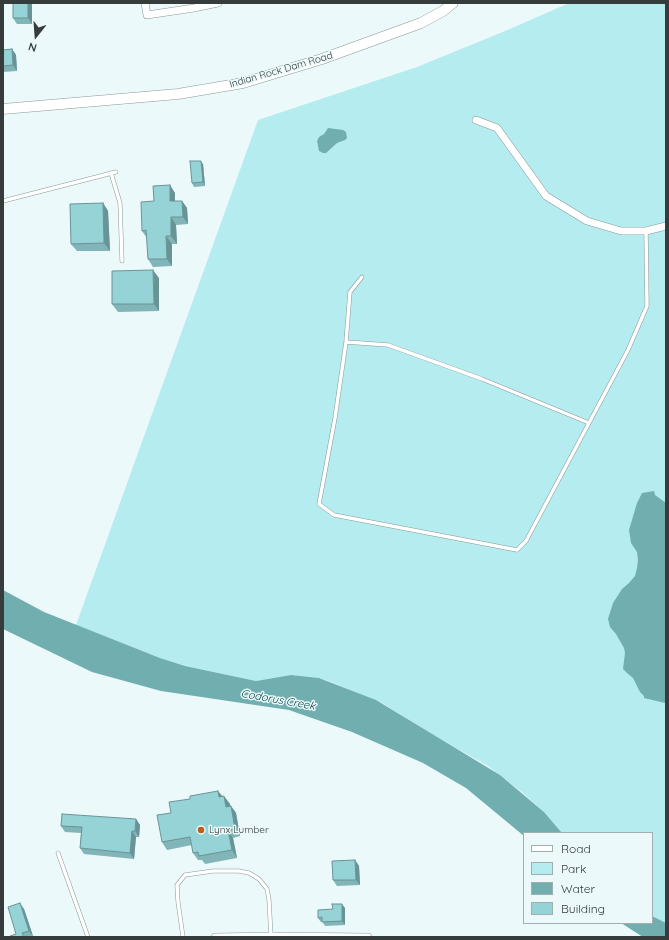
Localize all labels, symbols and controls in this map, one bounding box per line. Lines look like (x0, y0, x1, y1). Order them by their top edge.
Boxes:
north arrow (16, 16, 56, 56)
text: N (27, 40, 38, 55)
street label: Indian Rock Dam Road (228, 49, 334, 91)
water label: Codorus Creek (240, 687, 316, 713)
place label: Lynx Lumber (209, 824, 269, 836)
marker: Lynx Lumber (196, 825, 206, 835)
legend (523, 832, 653, 924)
text: Road (561, 841, 591, 856)
text: Park (561, 861, 586, 876)
text: Water (561, 881, 595, 896)
text: Building (561, 901, 605, 916)

